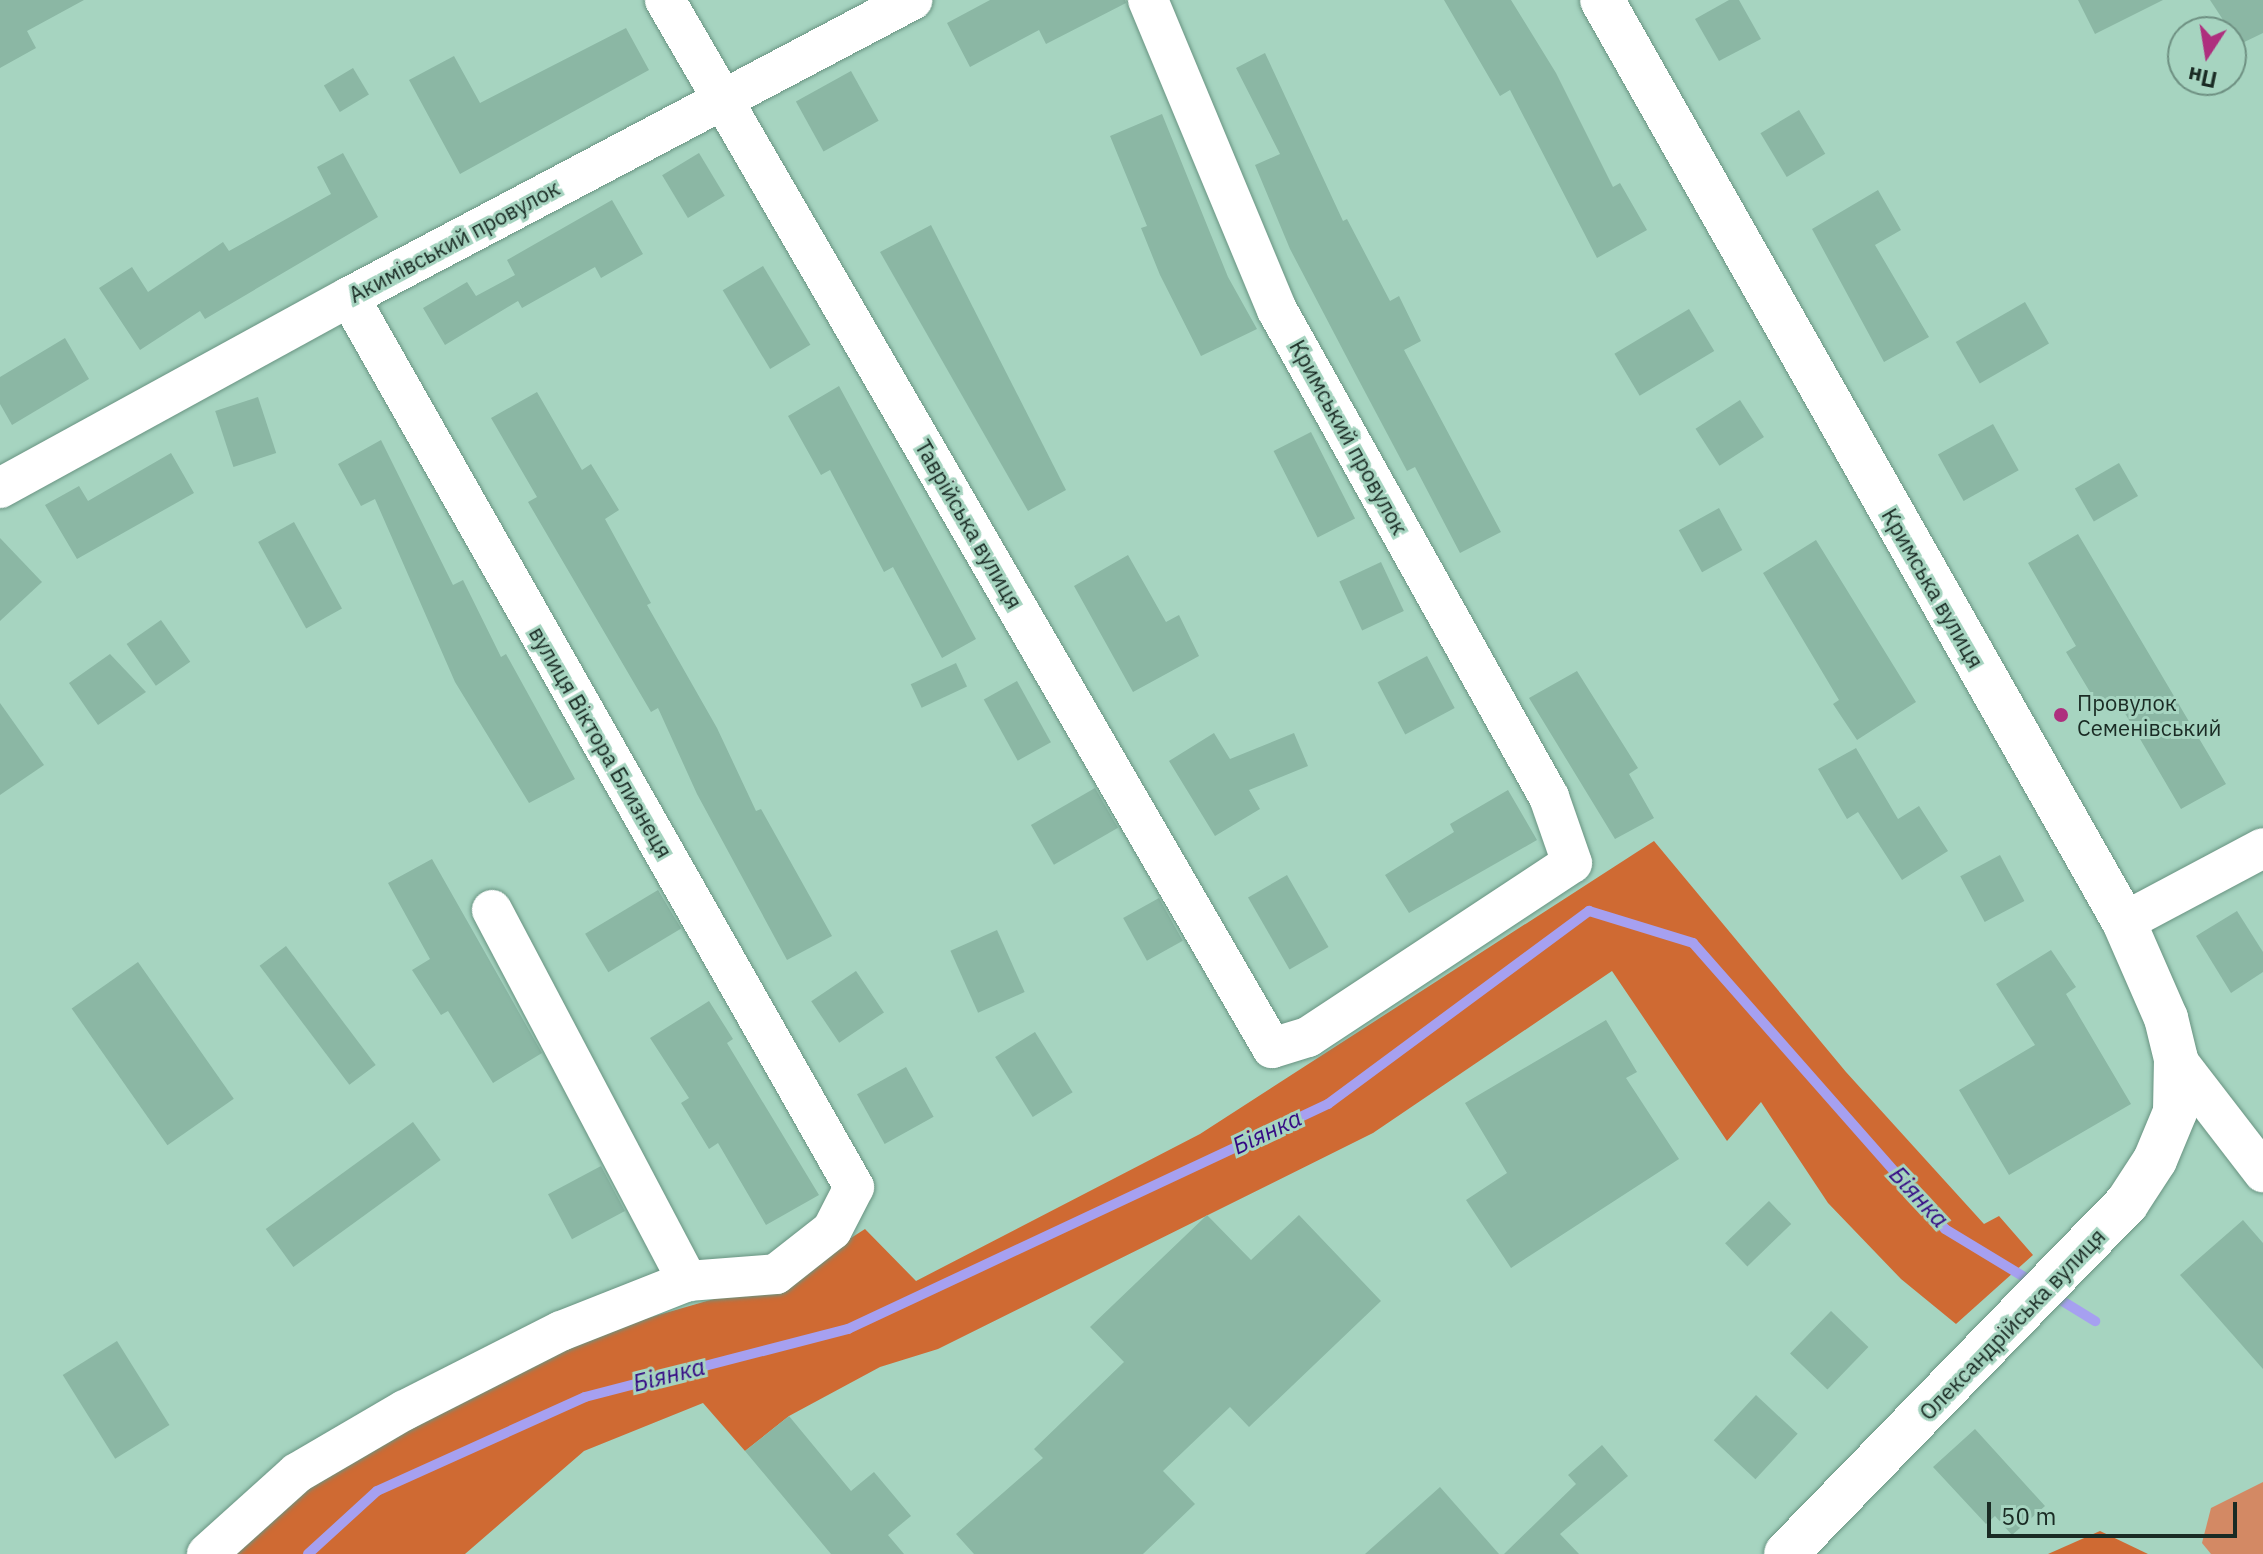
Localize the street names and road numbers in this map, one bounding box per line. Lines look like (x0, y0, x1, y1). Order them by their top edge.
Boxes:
street label: Акимівський провулок (344, 174, 564, 308)
street label: Кримський провулок (1284, 335, 1414, 539)
street label: Таврійська вулиця (910, 435, 1028, 613)
street label: Кримська вулиця (1877, 503, 1989, 673)
street label: вулиця Віктора Близнеця (524, 622, 678, 862)
street label: Олександрійська вулиця (1914, 1223, 2110, 1425)

